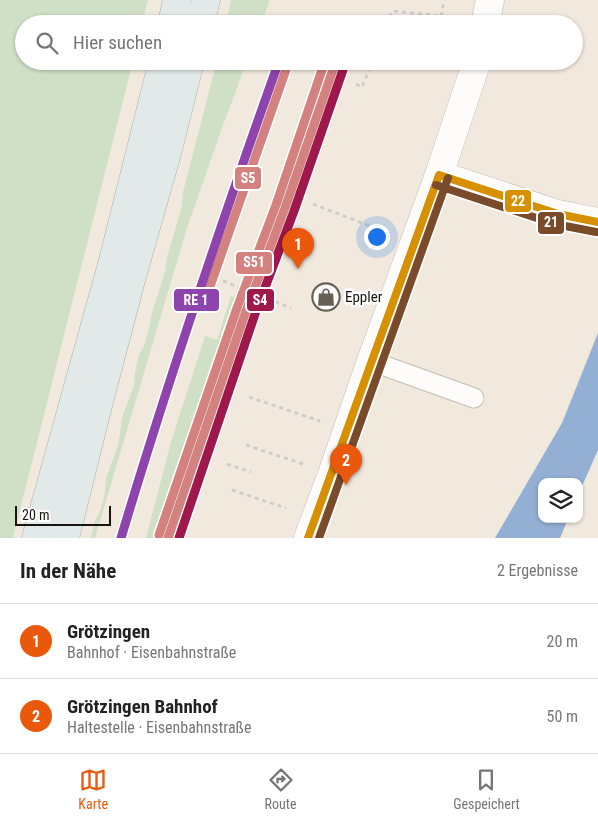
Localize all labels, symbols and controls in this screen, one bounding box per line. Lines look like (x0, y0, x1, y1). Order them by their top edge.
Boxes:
search box (15, 15, 583, 70)
icon: search (33, 29, 61, 57)
text: Hier suchen (73, 31, 162, 54)
line badge: S5 (234, 166, 262, 190)
text: S5 (241, 170, 255, 186)
line badge: 22 (504, 189, 532, 213)
text: 22 (511, 193, 525, 209)
line badge: 21 (537, 211, 565, 235)
text: 21 (544, 214, 558, 230)
your location (364, 224, 390, 250)
pin: 1 (282, 228, 314, 269)
line badge: S51 (235, 251, 273, 275)
text: S51 (243, 254, 265, 270)
shop icon: Eppler (311, 282, 341, 312)
line badge: RE 1 (173, 288, 220, 312)
line badge: S4 (246, 288, 275, 312)
place label: Eppler (345, 288, 383, 306)
text: RE 1 (184, 292, 208, 308)
text: S4 (253, 292, 267, 308)
pin: 2 (330, 444, 362, 485)
map controls (538, 478, 583, 523)
button: layers (538, 478, 583, 523)
scale bar (15, 503, 111, 526)
text: 20 m (22, 507, 50, 523)
text: In der Nähe (20, 559, 116, 583)
text: 2 Ergebnisse (497, 561, 578, 580)
text: Grötzingen (67, 620, 150, 643)
text: 1 (32, 632, 40, 651)
text: 20 m (546, 632, 578, 651)
text: Bahnhof · Eisenbahnstraße (67, 643, 236, 662)
text: Grötzingen Bahnhof (67, 695, 218, 718)
text: 2 (32, 707, 40, 726)
text: 50 m (546, 707, 578, 726)
text: Haltestelle · Eisenbahnstraße (67, 718, 251, 737)
tab: Karte (78, 766, 108, 812)
tab: Route (265, 766, 297, 812)
tab: Gespeichert (453, 766, 520, 812)

